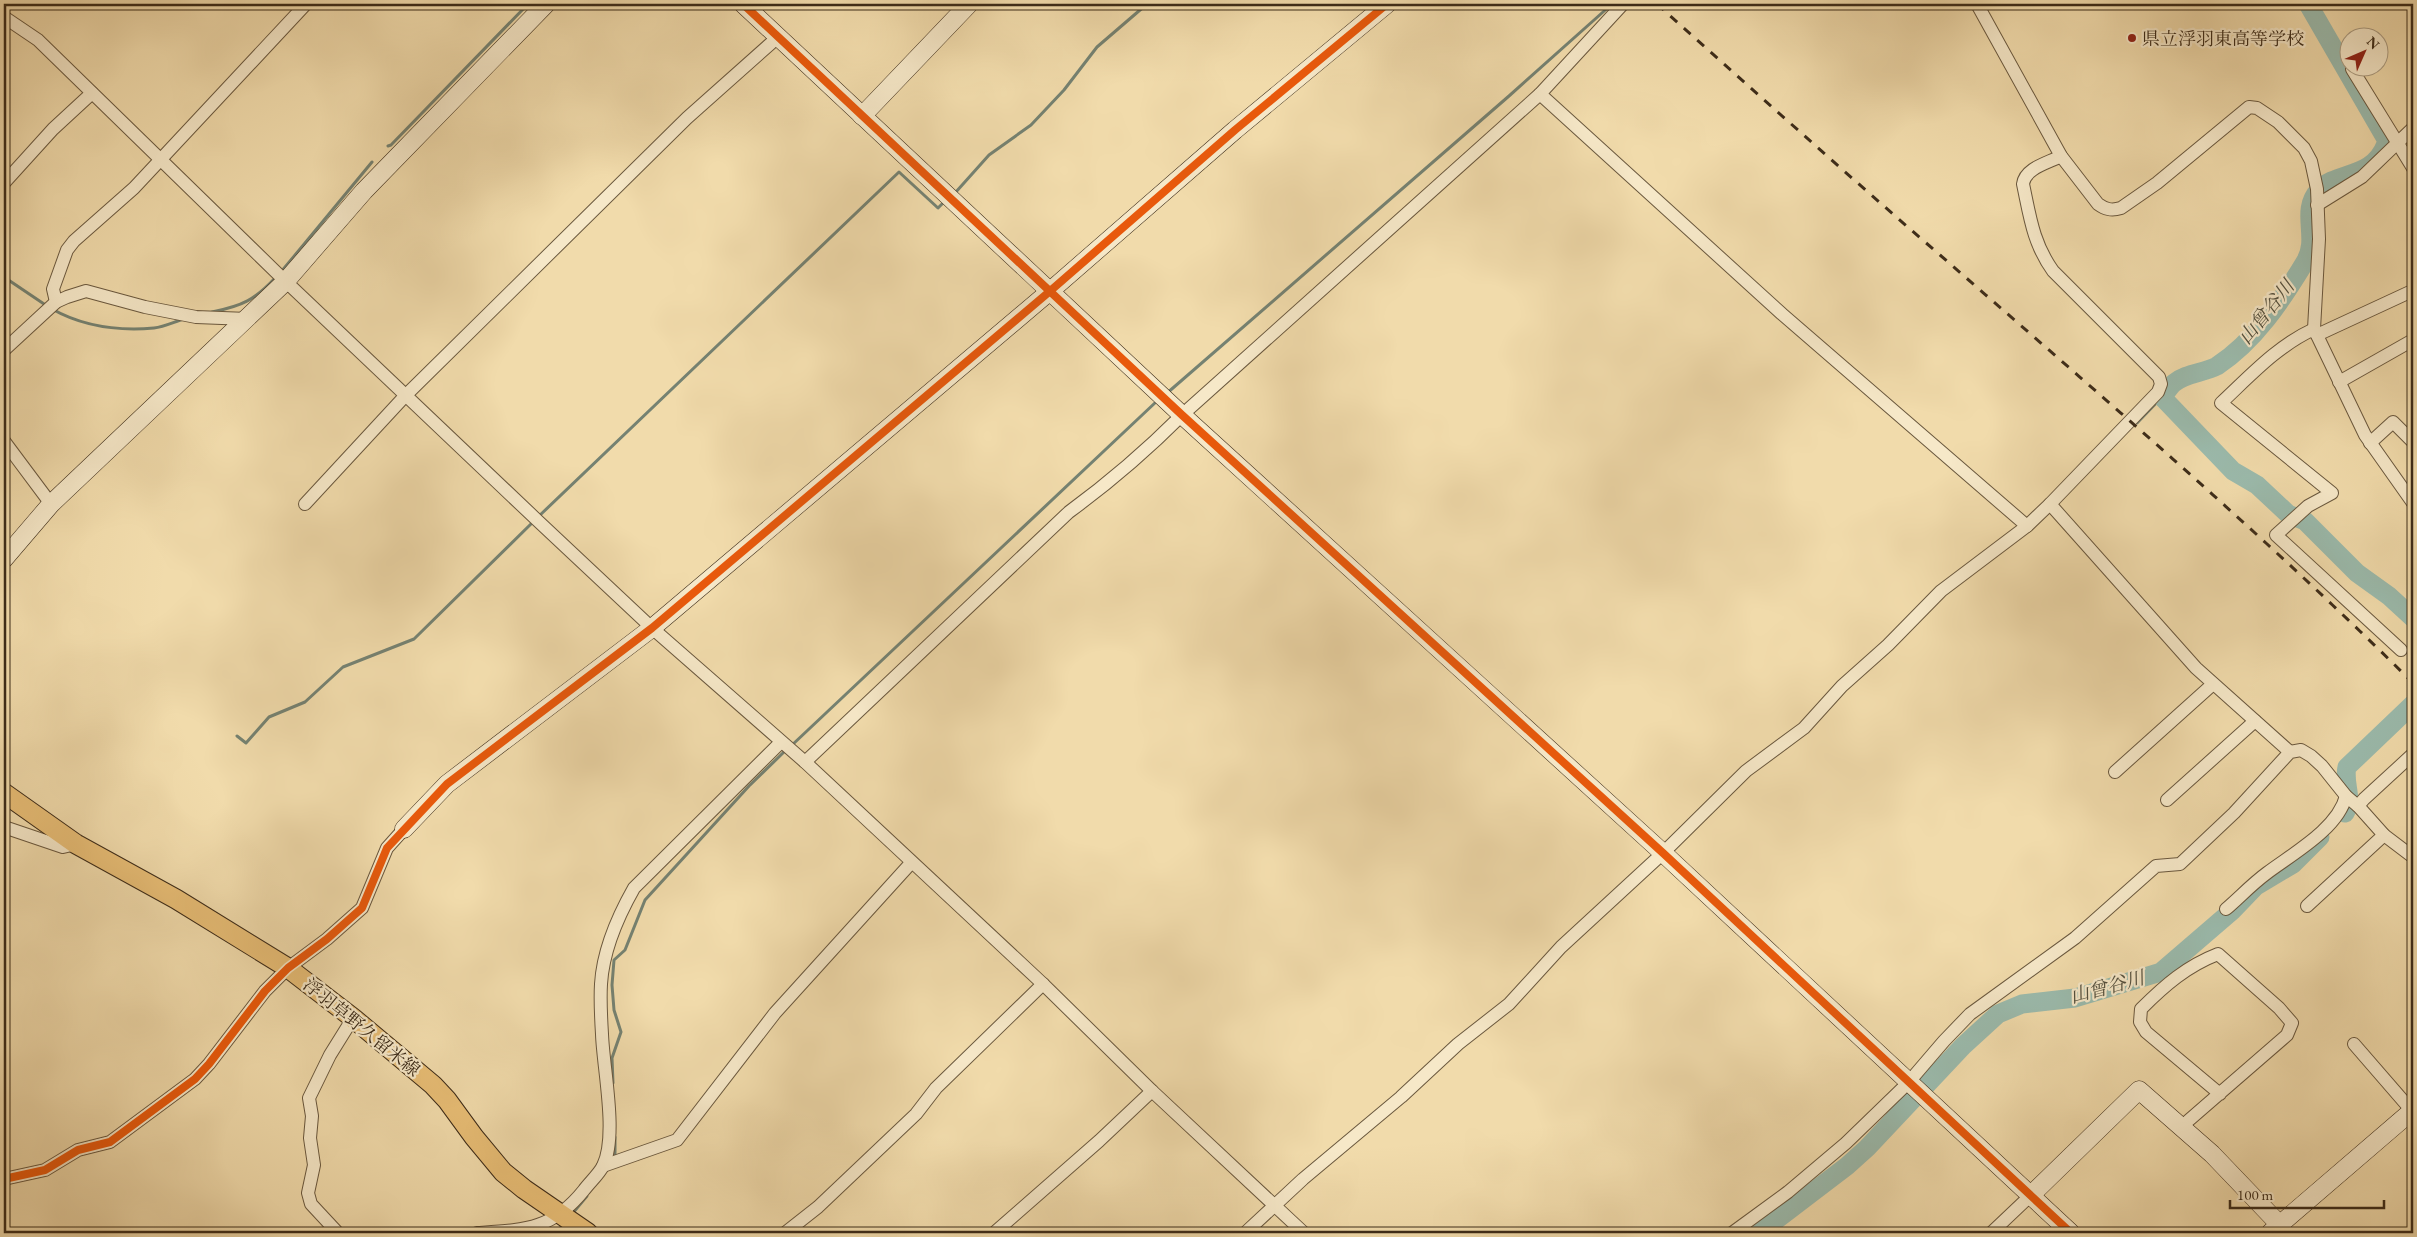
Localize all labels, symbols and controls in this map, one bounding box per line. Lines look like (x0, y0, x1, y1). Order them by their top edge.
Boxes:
place label: 県立浮羽東高等学校 (2142, 27, 2304, 50)
north arrow (2340, 28, 2390, 78)
marker: 県立浮羽東高等学校 (2126, 32, 2138, 44)
text: N (2363, 32, 2384, 54)
water label: 山曾谷川 (2232, 273, 2301, 349)
water label: 山曾谷川 (2067, 965, 2149, 1009)
street label: 浮羽草野久留米線 (299, 973, 425, 1081)
scale bar (2230, 1177, 2383, 1209)
text: 100 m (2237, 1185, 2274, 1204)

